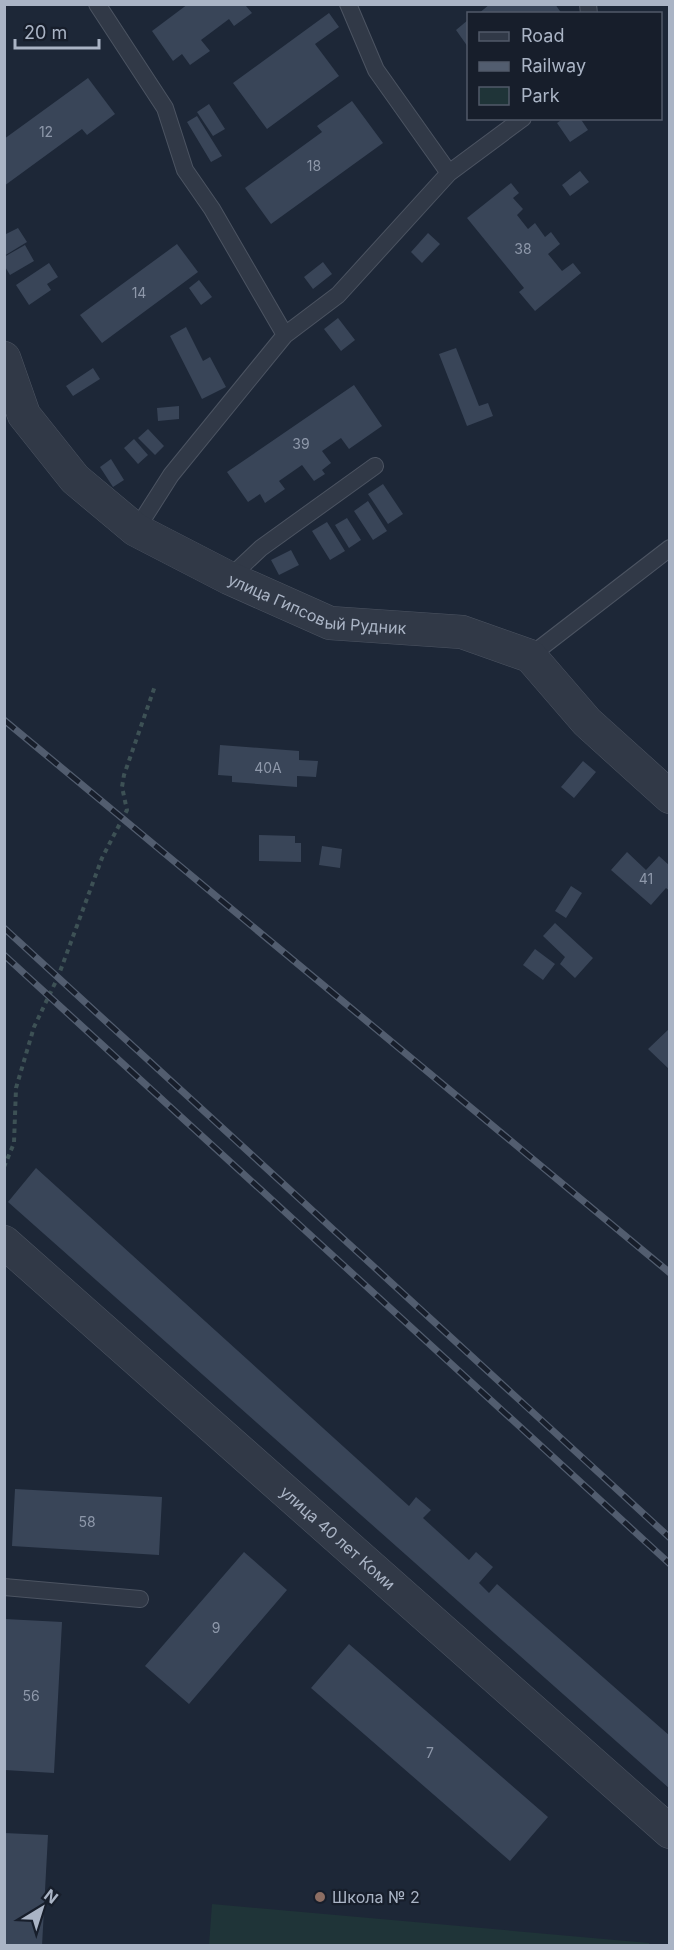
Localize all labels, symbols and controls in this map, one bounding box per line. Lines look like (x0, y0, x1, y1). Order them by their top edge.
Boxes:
scale bar (15, 12, 99, 50)
legend (467, 12, 662, 120)
text: 20 m (24, 22, 67, 43)
text: Road (521, 25, 564, 46)
text: Railway (521, 55, 586, 76)
text: Park (521, 85, 560, 106)
house number: 12 (39, 123, 53, 140)
house number: 18 (307, 157, 321, 174)
house number: 38 (514, 240, 532, 257)
house number: 14 (132, 284, 146, 301)
house number: 39 (292, 435, 310, 452)
street label: улица Гипсовый Рудник (225, 569, 407, 638)
house number: 40А (254, 759, 282, 776)
house number: 41 (639, 870, 653, 887)
street label: улица 40 лет Коми (276, 1482, 399, 1594)
house number: 58 (78, 1513, 96, 1530)
house number: 9 (212, 1619, 220, 1636)
house number: 56 (22, 1687, 40, 1704)
house number: 7 (426, 1744, 434, 1761)
north arrow (12, 1878, 72, 1938)
text: N (40, 1885, 62, 1908)
place label: Школа № 2 (332, 1887, 420, 1907)
marker: Школа № 2 (313, 1890, 327, 1904)

